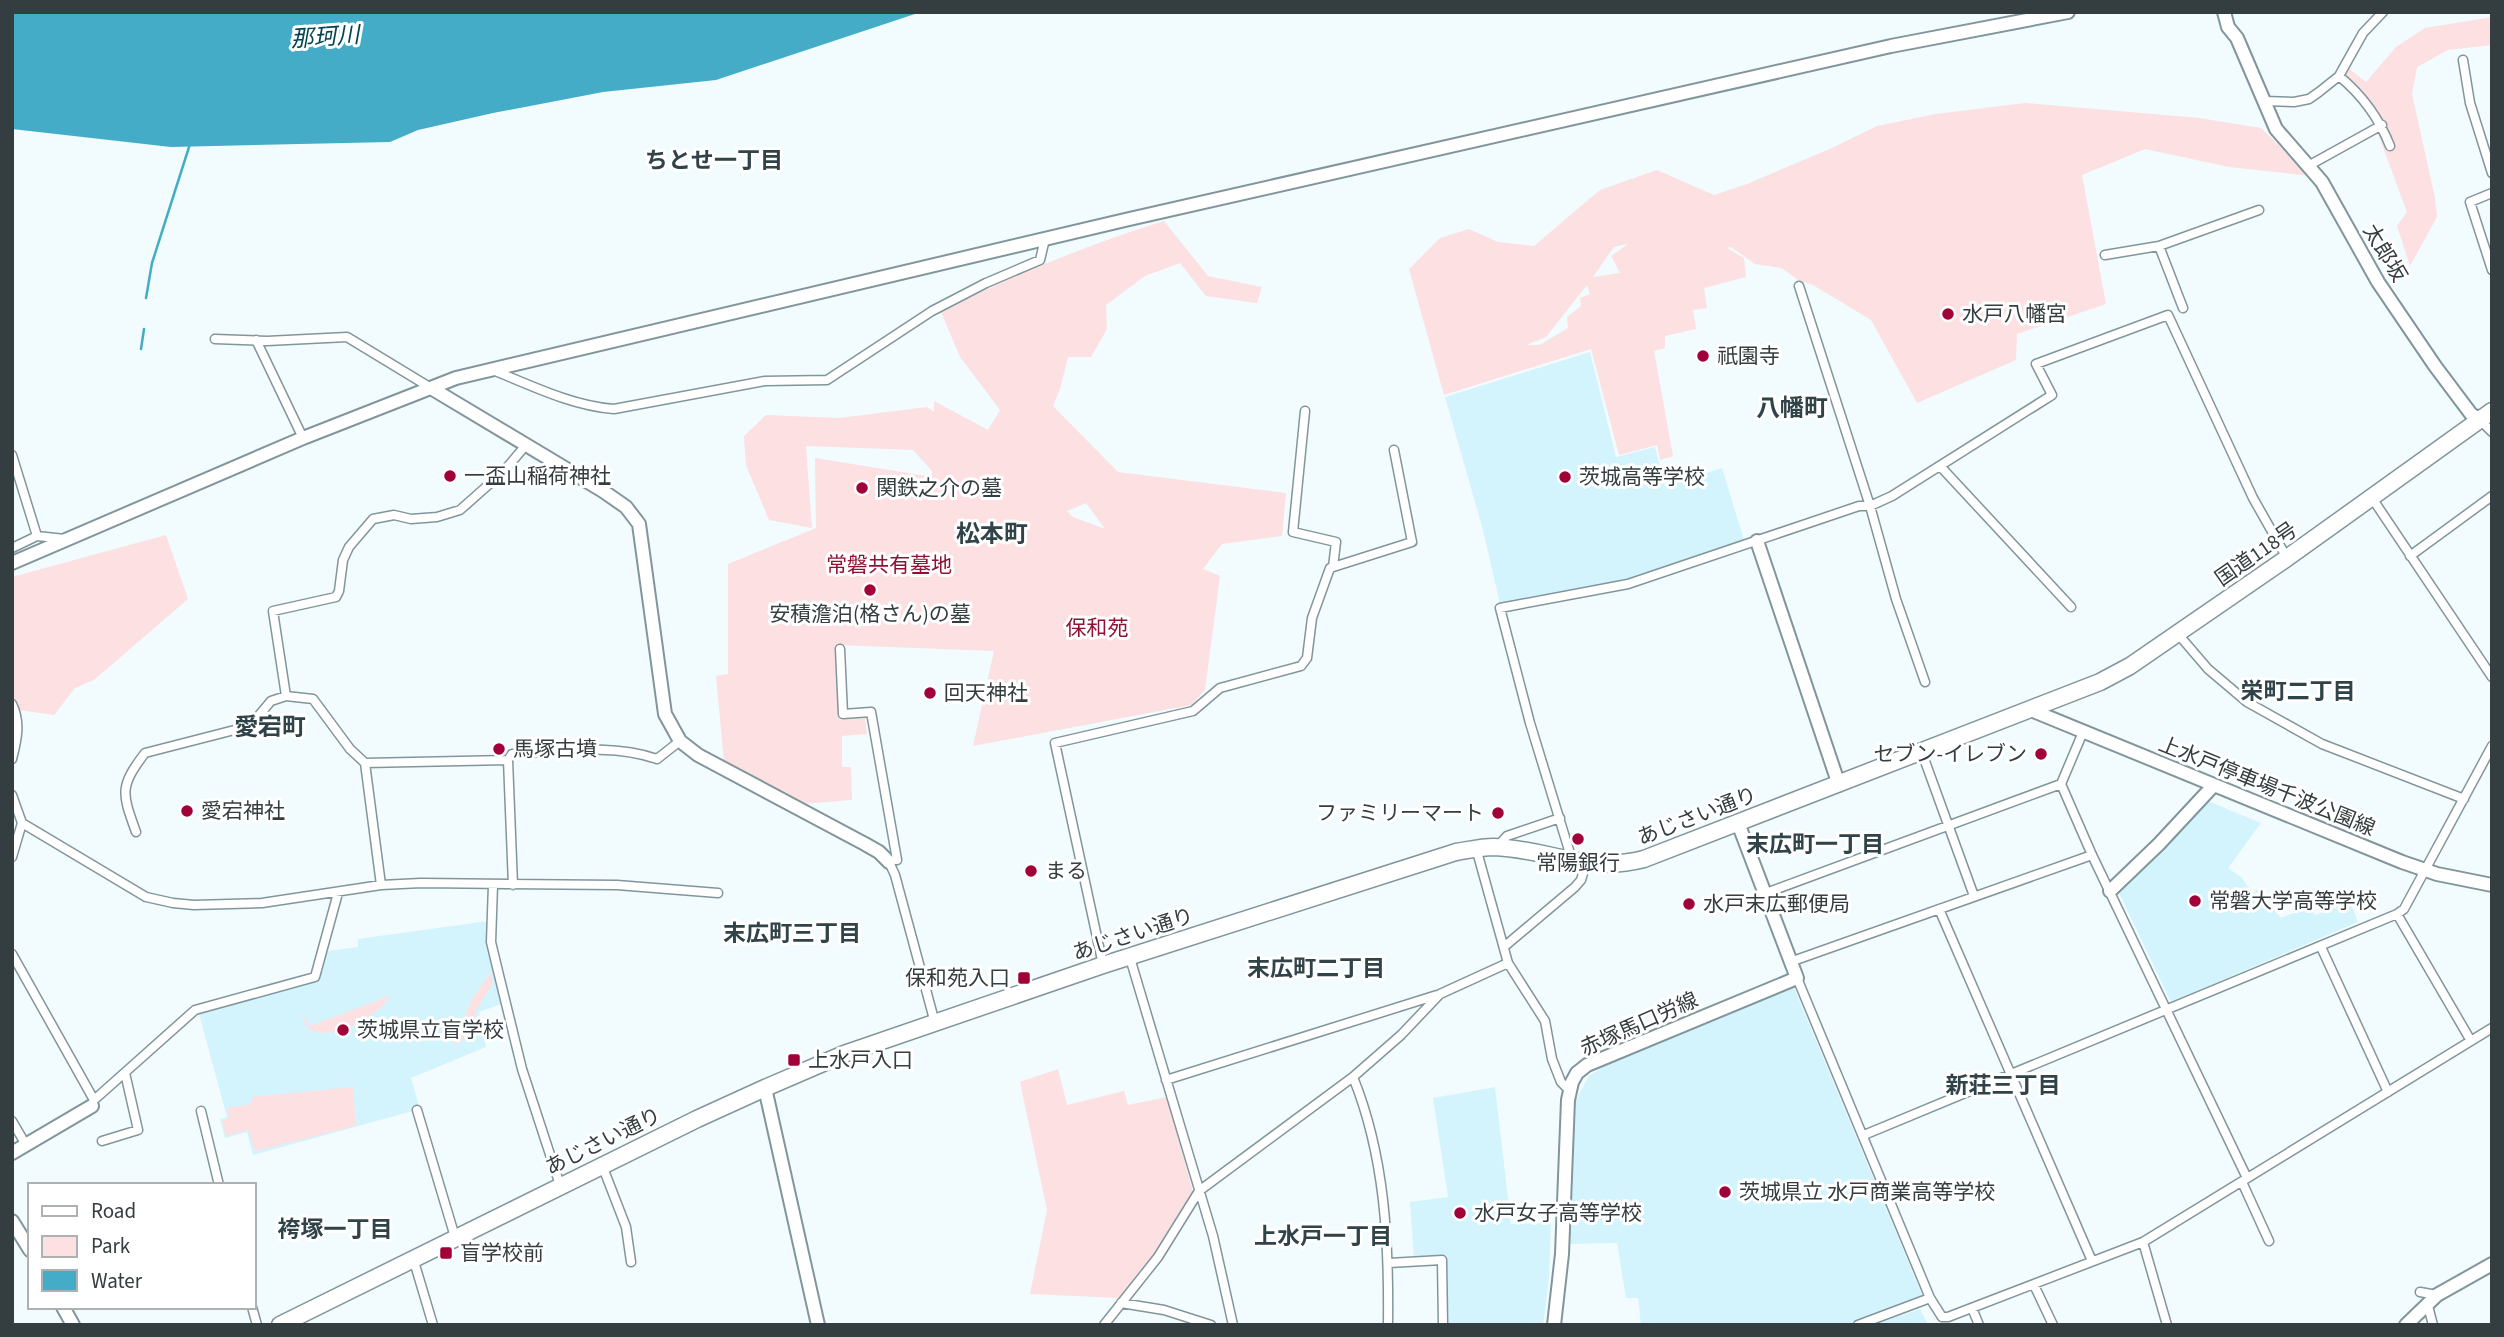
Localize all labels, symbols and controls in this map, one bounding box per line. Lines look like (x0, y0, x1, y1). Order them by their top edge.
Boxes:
water label: 那珂川 (289, 18, 364, 56)
district label: ちとせ一丁目 (645, 144, 783, 177)
street label: 太郎坂 (2356, 218, 2414, 288)
place label: 水戸八幡宮 (1962, 299, 2067, 329)
marker: 水戸八幡宮 (1940, 306, 1956, 322)
place label: 祇園寺 (1717, 341, 1780, 371)
marker: 祇園寺 (1695, 348, 1711, 364)
district label: 八幡町 (1756, 391, 1828, 426)
place label: 一盃山稲荷神社 (464, 461, 611, 491)
place label: 茨城高等学校 (1579, 462, 1705, 492)
marker: 一盃山稲荷神社 (442, 468, 458, 484)
marker: 茨城高等学校 (1557, 469, 1573, 485)
place label: 関鉄之介の墓 (876, 473, 1002, 503)
marker: 関鉄之介の墓 (854, 480, 870, 496)
street label: 国道118号 (2209, 515, 2303, 593)
district label: 松本町 (956, 517, 1028, 552)
park label: 常磐共有墓地 (826, 550, 952, 580)
marker: 安積澹泊(格さん)の墓 (862, 582, 878, 598)
place label: 安積澹泊(格さん)の墓 (769, 599, 971, 629)
park label: 保和苑 (1066, 613, 1129, 643)
district label: 栄町二丁目 (2241, 675, 2356, 708)
place label: 回天神社 (944, 678, 1028, 708)
marker: 回天神社 (922, 685, 938, 701)
district label: 愛宕町 (234, 710, 306, 745)
street label: 上水戸停車場千波公園線 (2154, 729, 2380, 843)
place label: 馬塚古墳 (513, 734, 597, 764)
place label: セブン-イレブン (1873, 739, 2027, 769)
marker: 馬塚古墳 (491, 741, 507, 757)
marker: セブン-イレブン (2033, 746, 2049, 762)
street label: あじさい通り (1633, 779, 1761, 853)
place label: 愛宕神社 (201, 796, 285, 826)
place label: ファミリーマート (1316, 798, 1484, 828)
marker: 愛宕神社 (179, 803, 195, 819)
marker: ファミリーマート (1490, 805, 1506, 821)
district label: 末広町一丁目 (1746, 828, 1884, 861)
marker: 常陽銀行 (1570, 831, 1586, 847)
place label: 常陽銀行 (1536, 848, 1620, 878)
place label: まる (1045, 856, 1087, 886)
marker: まる (1023, 863, 1039, 879)
place label: 常磐大学高等学校 (2209, 886, 2377, 916)
place label: 水戸末広郵便局 (1703, 889, 1850, 919)
marker: 常磐大学高等学校 (2187, 893, 2203, 909)
marker: 水戸末広郵便局 (1681, 896, 1697, 912)
street label: あじさい通り (1068, 900, 1198, 968)
district label: 末広町三丁目 (723, 917, 861, 950)
district label: 末広町二丁目 (1247, 952, 1385, 985)
place label: 保和苑入口 (905, 963, 1010, 993)
marker: 保和苑入口 (1016, 970, 1032, 986)
street label: 赤塚馬口労線 (1575, 985, 1703, 1063)
place label: 茨城県立盲学校 (357, 1015, 504, 1045)
marker: 茨城県立盲学校 (335, 1022, 351, 1038)
place label: 上水戸入口 (808, 1045, 913, 1075)
marker: 上水戸入口 (786, 1052, 802, 1068)
district label: 新荘三丁目 (1946, 1069, 2061, 1102)
street label: あじさい通り (540, 1100, 666, 1182)
place label: 茨城県立 水戸商業高等学校 (1739, 1177, 1995, 1207)
legend (28, 1183, 256, 1309)
marker: 茨城県立 水戸商業高等学校 (1717, 1184, 1733, 1200)
text: Road (91, 1196, 136, 1226)
place label: 水戸女子高等学校 (1474, 1198, 1642, 1228)
marker: 水戸女子高等学校 (1452, 1205, 1468, 1221)
district label: 袴塚一丁目 (278, 1213, 393, 1246)
district label: 上水戸一丁目 (1254, 1220, 1392, 1253)
text: Park (91, 1231, 131, 1261)
place label: 盲学校前 (460, 1238, 544, 1268)
marker: 盲学校前 (438, 1245, 454, 1261)
text: Water (91, 1266, 143, 1296)

